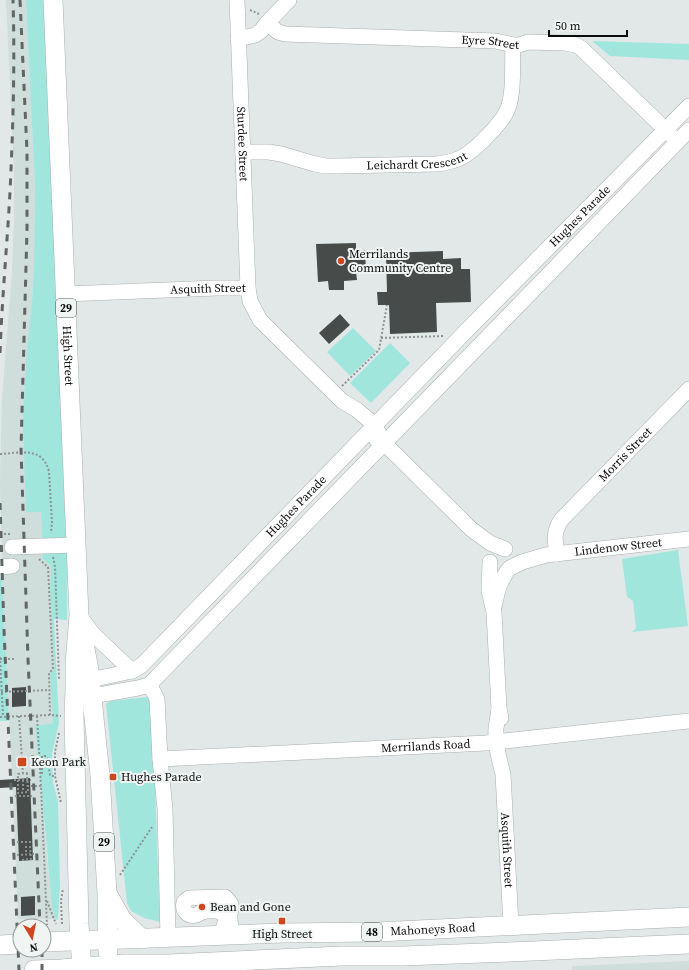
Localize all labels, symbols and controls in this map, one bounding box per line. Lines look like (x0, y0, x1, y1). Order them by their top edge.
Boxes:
scale bar (549, 12, 627, 38)
text: 50 m (555, 18, 581, 34)
street label: Eyre Street (461, 32, 519, 53)
street label: Sturdee Street (233, 106, 252, 182)
street label: Leichardt Crescent (366, 148, 470, 173)
street label: Hughes Parade (546, 182, 614, 250)
place label: Merrilands Community Centre (349, 246, 451, 276)
marker: Merrilands Community Centre (336, 256, 346, 266)
street label: Asquith Street (170, 280, 246, 298)
road number: 29 (56, 299, 76, 317)
street label: High Street (59, 325, 77, 386)
street label: Morris Street (595, 424, 655, 485)
street label: Hughes Parade (262, 472, 330, 541)
street label: Lindenow Street (574, 534, 663, 560)
street label: Merrilands Road (381, 736, 471, 756)
place label: Keon Park (31, 754, 87, 770)
marker: Keon Park (16, 756, 28, 768)
place label: Hughes Parade (121, 769, 202, 785)
marker: Hughes Parade (108, 772, 118, 782)
street label: Asquith Street (497, 812, 517, 888)
road number: 29 (94, 833, 114, 851)
place label: Bean and Gone (210, 899, 291, 915)
marker: Bean and Gone (197, 902, 207, 912)
marker: High Street (277, 916, 287, 926)
north arrow (12, 918, 52, 958)
street label: Mahoneys Road (390, 919, 476, 939)
road number: 48 (362, 923, 382, 941)
place label: High Street (252, 926, 312, 942)
text: N (28, 939, 39, 955)

